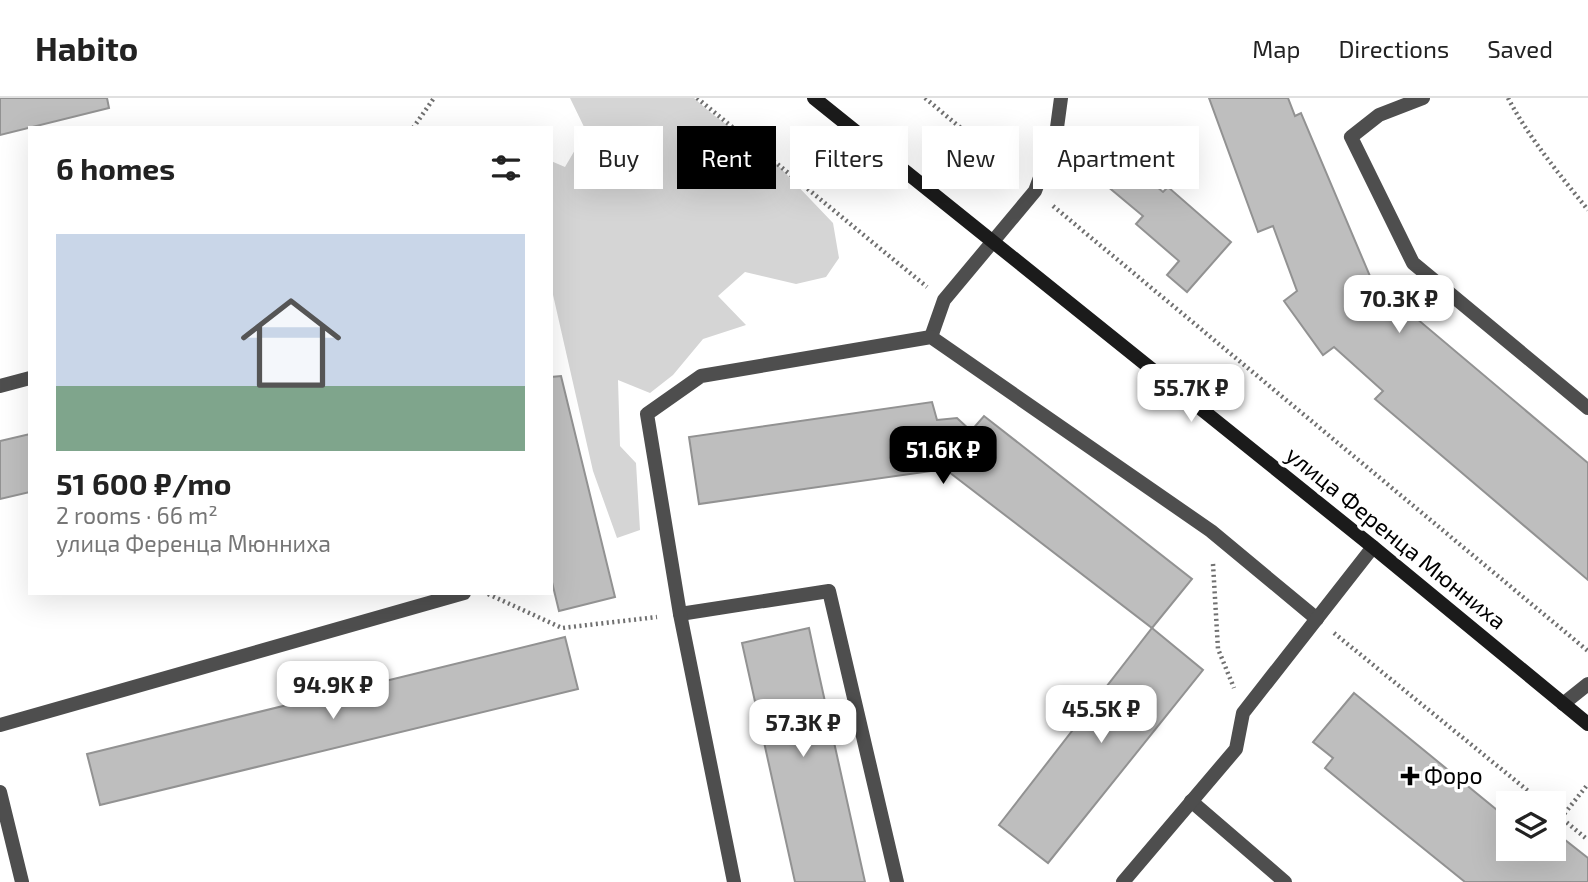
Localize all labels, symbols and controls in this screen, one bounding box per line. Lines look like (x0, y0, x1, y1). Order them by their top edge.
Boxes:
text: Habito (35, 28, 138, 68)
text: Map (1252, 34, 1300, 63)
text: Directions (1338, 34, 1449, 63)
text: Saved (1487, 34, 1553, 63)
chip: Buy (574, 126, 663, 189)
chip: Rent (677, 126, 776, 189)
chip: Filters (790, 126, 908, 189)
chip: New (922, 126, 1019, 189)
chip: Apartment (1033, 126, 1199, 189)
icon: filters (487, 149, 525, 187)
text: 6 homes (56, 150, 175, 186)
pin: 70.3K ₽ (1334, 275, 1464, 335)
icon: home (228, 280, 354, 406)
text: 70.3K ₽ (1360, 284, 1438, 312)
pin: 55.7K ₽ (1126, 364, 1256, 424)
text: 55.7K ₽ (1153, 373, 1229, 401)
pin: 51.6K ₽ (878, 426, 1008, 486)
text: 51.6K ₽ (906, 435, 980, 463)
street label: улица Ференца Мюнниха (1280, 440, 1512, 635)
text: 51 600 ₽/mo (56, 465, 232, 501)
text: 2 rooms · 66 m² (56, 501, 218, 529)
text: улица Ференца Мюнниха (56, 529, 331, 557)
pin: 94.9K ₽ (268, 662, 398, 721)
text: 94.9K ₽ (293, 670, 373, 698)
pin: 45.5K ₽ (1036, 686, 1166, 745)
text: 45.5K ₽ (1062, 694, 1140, 722)
pin: 57.3K ₽ (738, 700, 868, 759)
text: 57.3K ₽ (765, 708, 841, 736)
place label: Форо (1424, 761, 1483, 789)
marker: Форо (1402, 768, 1418, 784)
map controls (1496, 791, 1566, 861)
button: layers (1496, 791, 1566, 861)

